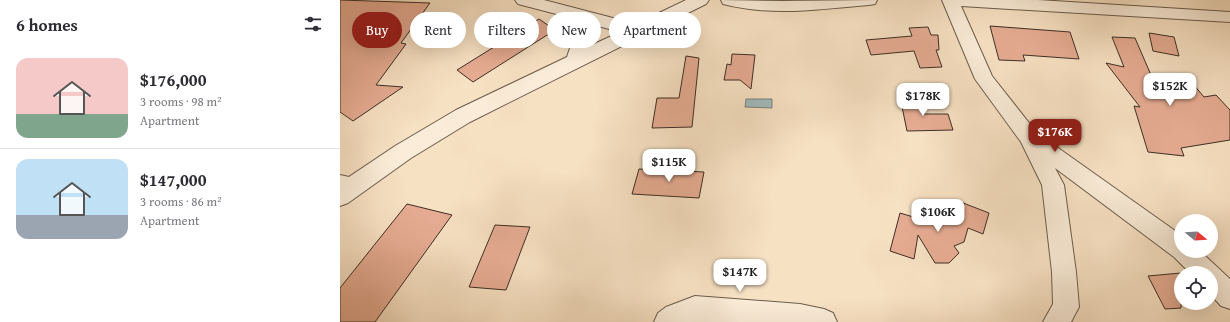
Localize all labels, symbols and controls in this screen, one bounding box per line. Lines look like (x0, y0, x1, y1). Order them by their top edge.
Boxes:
text: 6 homes (16, 12, 78, 37)
chip: Buy (352, 12, 402, 48)
chip: Rent (410, 12, 466, 48)
chip: Filters (474, 12, 539, 48)
chip: New (547, 12, 601, 48)
chip: Apartment (609, 12, 701, 48)
icon: filters (302, 13, 324, 35)
text: $176,000 (140, 67, 206, 92)
pin: $152K (1142, 73, 1198, 107)
icon: home (48, 74, 96, 122)
text: $152K (1152, 76, 1188, 95)
pin: $178K (895, 83, 951, 117)
text: $178K (905, 86, 941, 105)
text: 3 rooms · 98 m² (140, 92, 222, 111)
text: Apartment (140, 111, 200, 130)
pin: $176K (1027, 119, 1083, 153)
text: $176K (1037, 122, 1073, 141)
pin: $115K (641, 149, 697, 183)
text: $115K (651, 152, 687, 171)
text: $147,000 (140, 167, 206, 192)
icon: home (48, 175, 96, 223)
text: 3 rooms · 86 m² (140, 192, 222, 211)
pin: $106K (910, 199, 966, 233)
text: $106K (920, 202, 956, 221)
text: Apartment (140, 211, 200, 230)
north arrow (1174, 214, 1218, 258)
map controls (1174, 214, 1218, 310)
pin: $147K (712, 259, 768, 293)
text: $147K (722, 262, 758, 281)
button: locate (1174, 266, 1218, 310)

